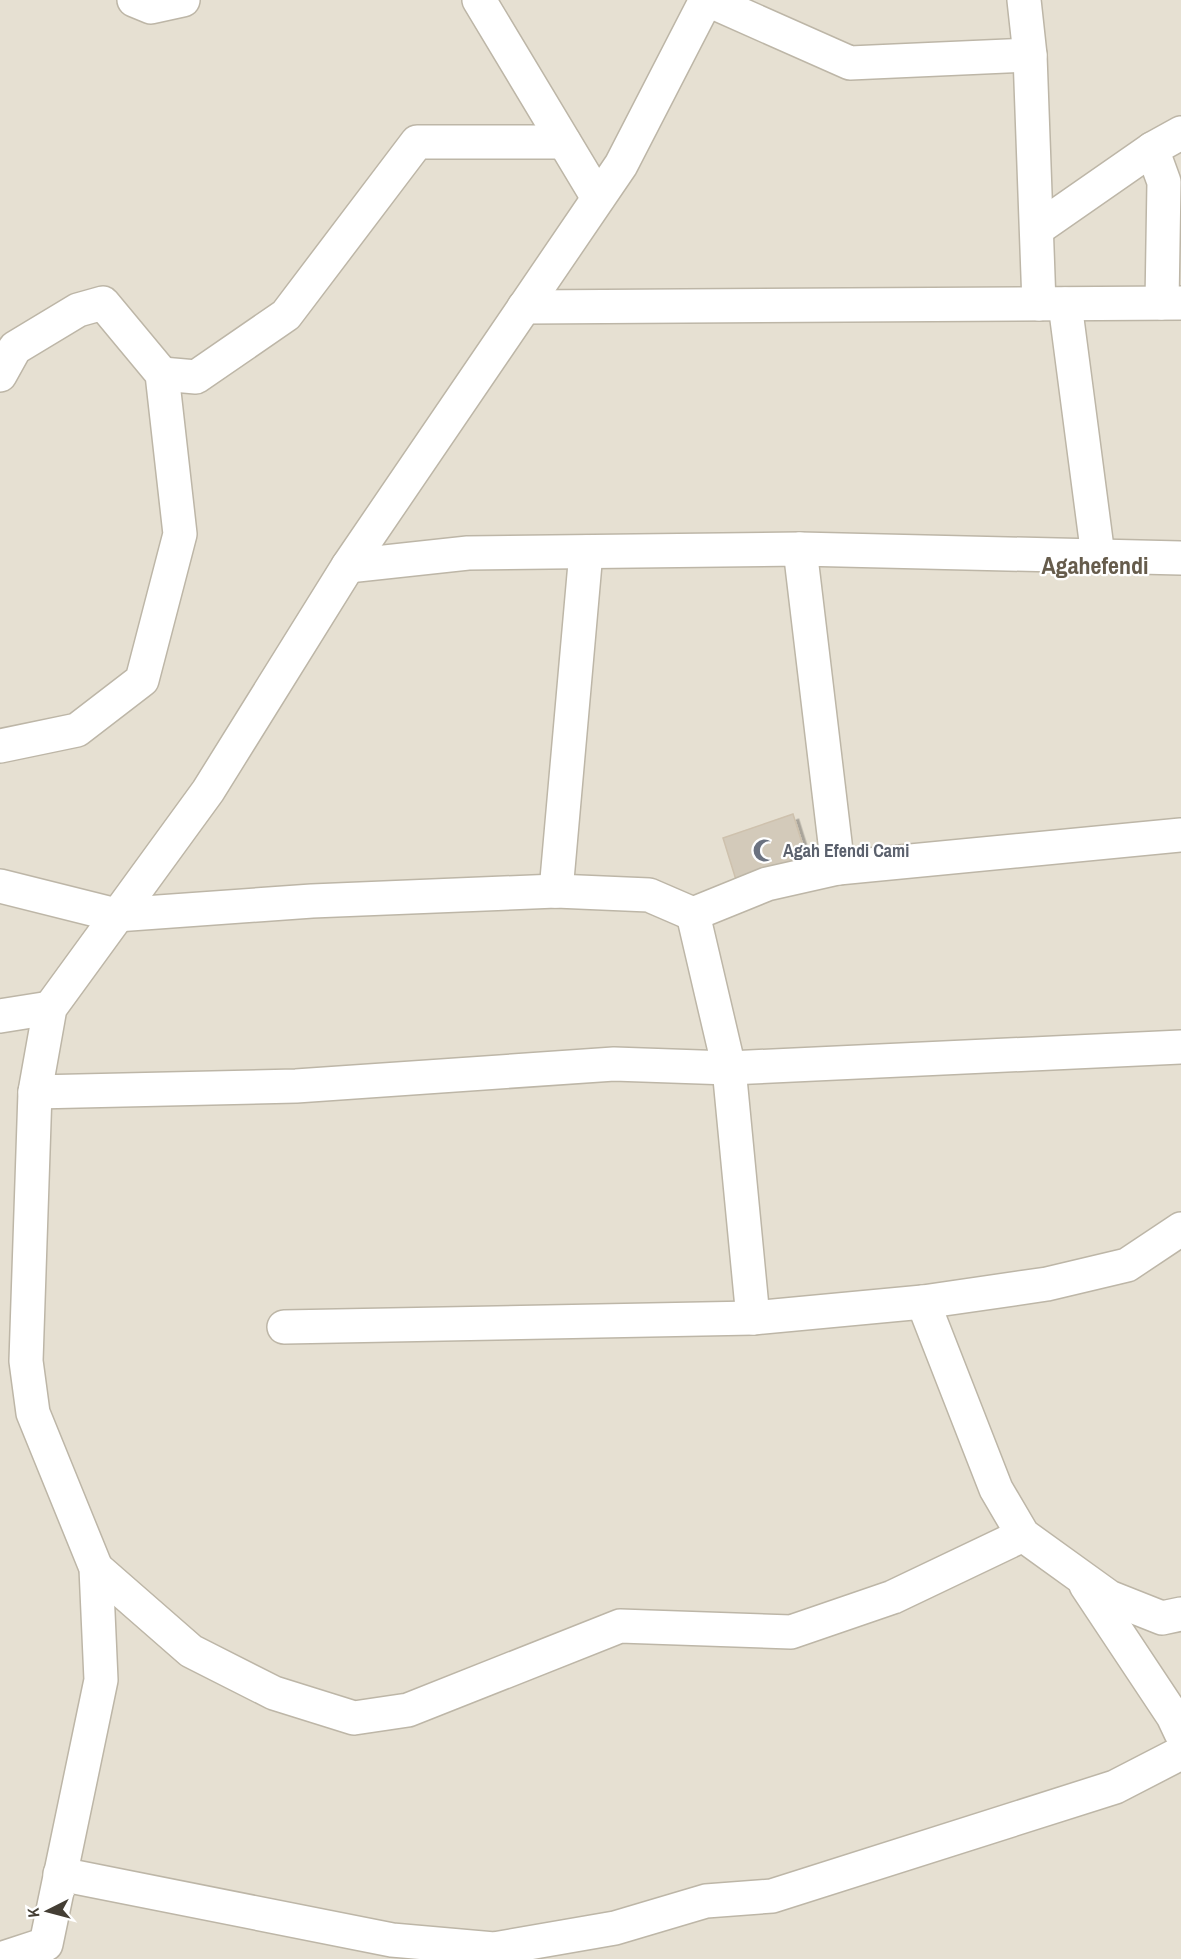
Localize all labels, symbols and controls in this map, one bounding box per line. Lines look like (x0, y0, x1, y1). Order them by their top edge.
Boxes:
district label: Agahefendi (1041, 549, 1149, 581)
mosque icon: Agah Efendi Cami (752, 837, 778, 863)
place label: Agah Efendi Cami (783, 838, 909, 863)
north arrow (18, 1881, 78, 1941)
text: K (22, 1906, 45, 1918)

